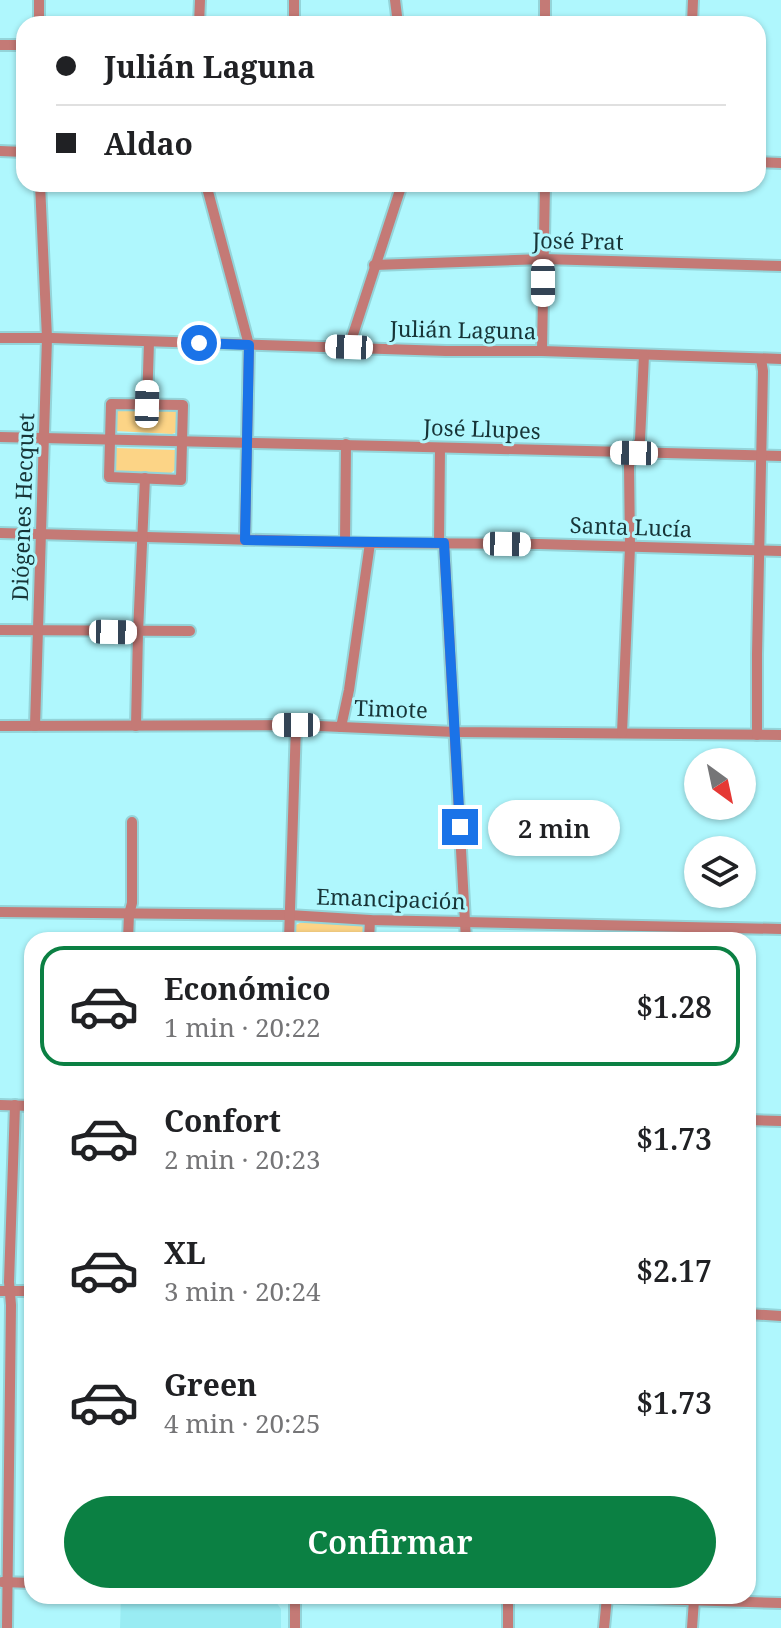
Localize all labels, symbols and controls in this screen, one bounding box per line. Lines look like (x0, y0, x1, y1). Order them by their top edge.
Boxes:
text: Julián Laguna (104, 46, 315, 87)
text: Aldao (104, 123, 193, 164)
street label: José Prat (531, 224, 624, 256)
car (531, 259, 555, 307)
street label: Julián Laguna (389, 313, 537, 345)
route start (181, 325, 217, 361)
car (325, 334, 373, 360)
car (135, 380, 159, 428)
street label: José Llupes (422, 411, 541, 445)
street label: Diógenes Hecquet (4, 412, 40, 601)
car (610, 441, 658, 465)
street label: Santa Lucía (569, 509, 693, 543)
car (483, 532, 531, 556)
car (89, 620, 137, 644)
street label: Timote (354, 692, 428, 724)
car (272, 713, 320, 737)
north arrow (684, 748, 756, 820)
map controls (684, 748, 756, 908)
callout: 2 min (488, 799, 620, 855)
route end (442, 809, 478, 845)
text: 2 min (518, 810, 590, 846)
button: layers (684, 836, 756, 908)
street label: Emancipación (316, 880, 466, 916)
text: Económico (164, 968, 331, 1009)
icon: car (68, 970, 140, 1042)
text: $1.28 (636, 986, 712, 1027)
text: 1 min · 20:22 (164, 1009, 321, 1045)
text: Confort (164, 1100, 281, 1141)
icon: car (68, 1102, 140, 1174)
text: $1.73 (636, 1118, 712, 1159)
text: 2 min · 20:23 (164, 1141, 321, 1177)
text: XL (164, 1232, 206, 1273)
icon: car (68, 1234, 140, 1306)
text: $2.17 (636, 1250, 712, 1291)
text: 3 min · 20:24 (164, 1273, 321, 1309)
text: Green (164, 1364, 257, 1405)
icon: car (68, 1366, 140, 1438)
text: $1.73 (636, 1382, 712, 1423)
text: 4 min · 20:25 (164, 1405, 321, 1441)
button: Confirmar (64, 1496, 716, 1588)

